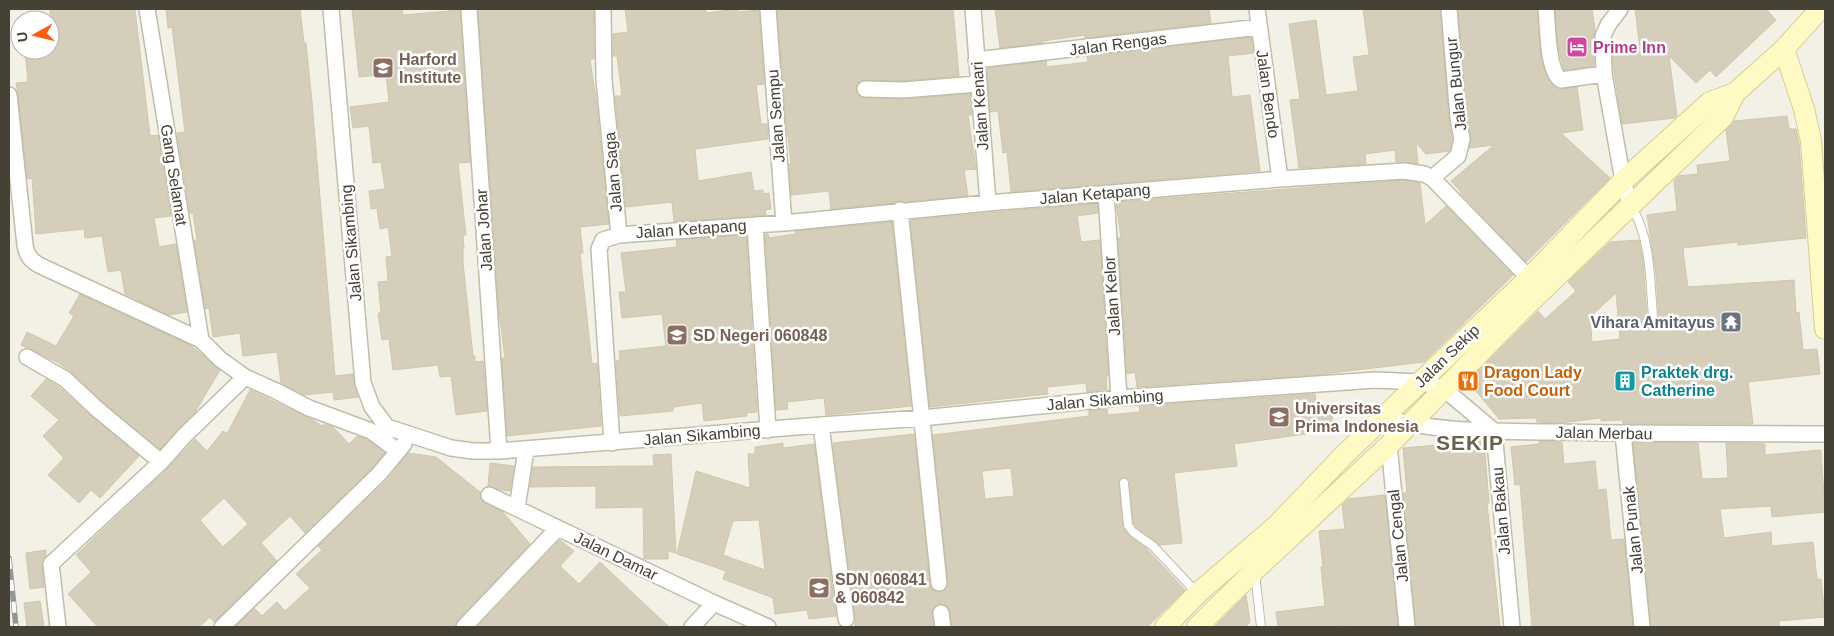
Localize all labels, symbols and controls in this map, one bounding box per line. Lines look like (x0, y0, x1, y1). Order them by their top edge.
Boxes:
north arrow (10, 10, 60, 60)
street label: Jalan Rengas (1068, 30, 1168, 58)
text: U (13, 31, 31, 43)
hotel icon: Prime Inn (1565, 35, 1589, 59)
street label: Jalan Bungur (1443, 36, 1469, 132)
place label: Prime Inn (1593, 39, 1666, 56)
street label: Jalan Bendo (1253, 49, 1283, 139)
place label: Harford Institute (399, 51, 461, 86)
school or university icon: Harford Institute (371, 56, 395, 80)
street label: Jalan Kenari (968, 61, 992, 151)
street label: Jalan Sempu (764, 69, 788, 163)
street label: Gang Selamat (158, 123, 190, 227)
street label: Jalan Saga (601, 131, 625, 213)
street label: Jalan Ketapang (1039, 181, 1151, 207)
street label: Jalan Sikambing (337, 184, 365, 302)
street label: Jalan Johar (473, 187, 495, 272)
street label: Jalan Ketapang (635, 217, 747, 241)
street label: Jalan Kelor (1101, 255, 1123, 337)
temple icon: Vihara Amitayus (1719, 310, 1743, 334)
place label: Vihara Amitayus (1591, 314, 1715, 331)
street label: Jalan Sekip (1411, 321, 1483, 391)
school or university icon: SD Negeri 060848 (665, 323, 689, 347)
place label: SD Negeri 060848 (693, 327, 827, 344)
place label: Dragon Lady Food Court (1484, 364, 1582, 399)
place label: Praktek drg. Catherine (1641, 364, 1733, 399)
restaurant icon: Dragon Lady Food Court (1456, 369, 1480, 393)
building icon: Praktek drg. Catherine (1613, 369, 1637, 393)
street label: Jalan Sikambing (1046, 386, 1164, 414)
place label: Universitas Prima Indonesia (1295, 400, 1419, 435)
school or university icon: Universitas Prima Indonesia (1267, 405, 1291, 429)
street label: Jalan Sikambing (643, 421, 761, 449)
street label: Jalan Merbau (1555, 424, 1653, 442)
district label: SEKIP (1436, 431, 1504, 454)
street label: Jalan Bakau (1489, 466, 1513, 556)
street label: Jalan Punak (1620, 484, 1646, 575)
street label: Jalan Cengal (1385, 489, 1411, 583)
street label: Jalan Damar (572, 528, 661, 584)
place label: SDN 060841 & 060842 (835, 571, 927, 606)
school or university icon: SDN 060841 & 060842 (807, 576, 831, 600)

